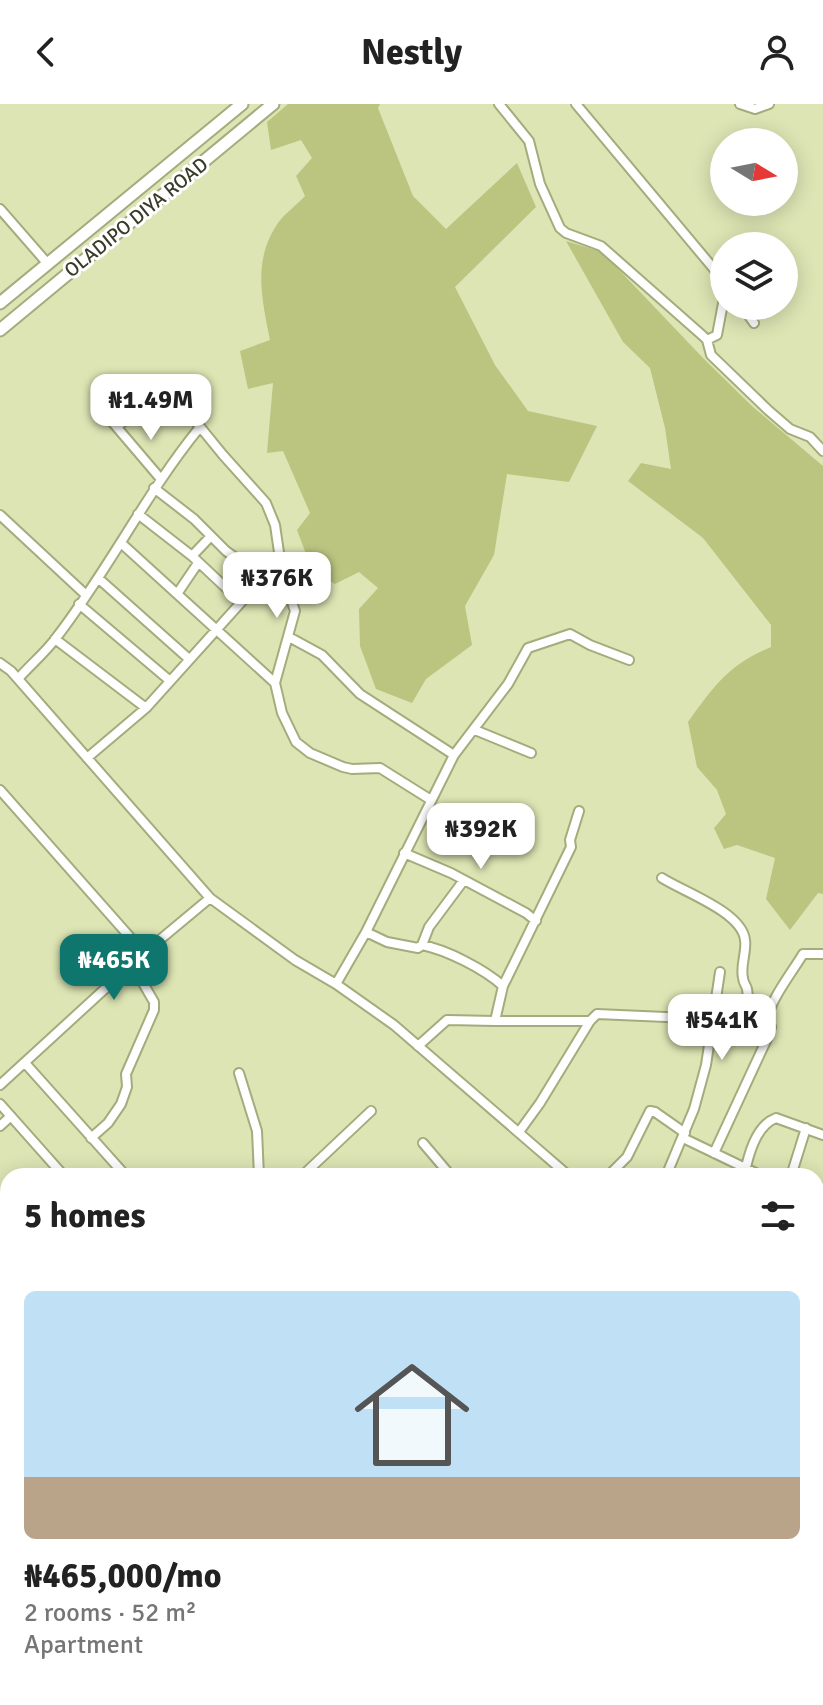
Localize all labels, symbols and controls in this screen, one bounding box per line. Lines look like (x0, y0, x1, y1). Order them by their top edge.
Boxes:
icon: back (24, 30, 68, 74)
text: Nestly (361, 30, 462, 75)
icon: person (755, 30, 799, 74)
north arrow (710, 128, 798, 216)
map controls (710, 128, 798, 320)
street label: OLADIPO DIYA ROAD (59, 152, 213, 283)
button: layers (710, 232, 798, 320)
pin: ₦1.49M (86, 374, 216, 442)
text: ₦1.49M (108, 384, 194, 416)
pin: ₦376K (221, 552, 333, 620)
text: ₦376K (241, 562, 313, 594)
pin: ₦392K (425, 803, 537, 871)
text: ₦392K (445, 813, 517, 845)
pin: ₦465K (58, 934, 170, 1002)
text: ₦465K (78, 944, 150, 976)
pin: ₦541K (666, 994, 778, 1062)
text: ₦541K (686, 1004, 758, 1036)
icon: filters (756, 1194, 800, 1238)
text: 5 homes (24, 1195, 145, 1237)
icon: home (340, 1343, 484, 1487)
text: ₦465,000/mo (24, 1555, 222, 1597)
text: 2 rooms · 52 m² (24, 1597, 197, 1629)
text: Apartment (24, 1629, 143, 1661)

